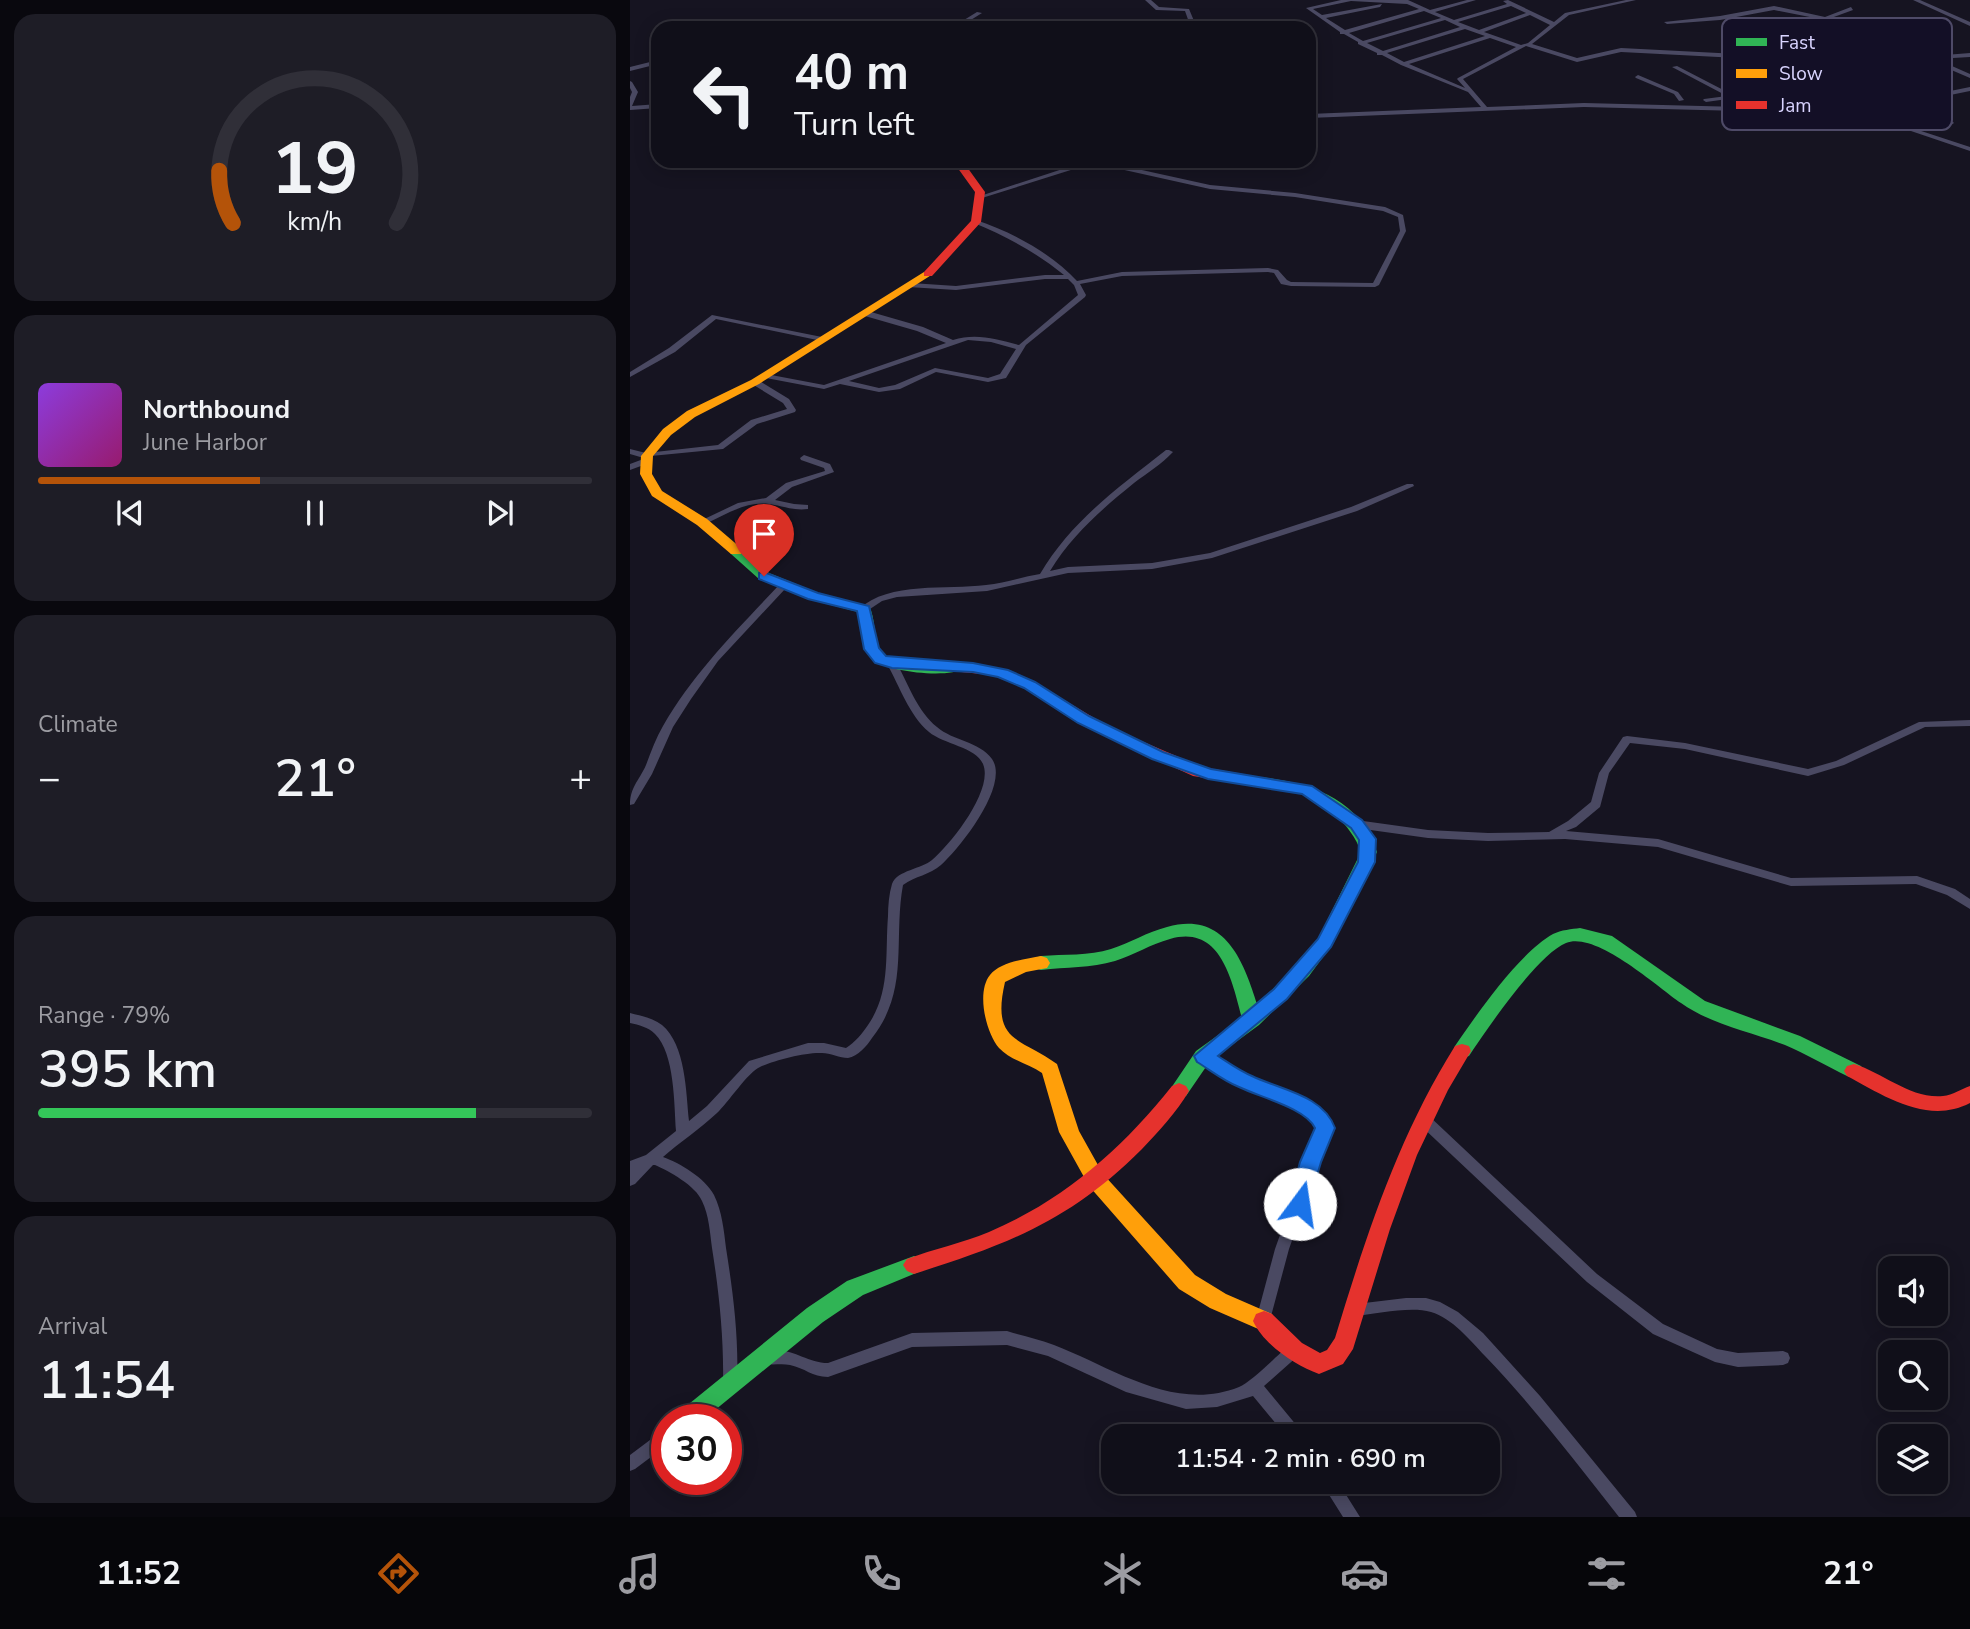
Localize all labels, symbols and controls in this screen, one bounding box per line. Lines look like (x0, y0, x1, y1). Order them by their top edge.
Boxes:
legend (1722, 18, 1952, 130)
text: Fast (1779, 30, 1815, 56)
text: 40 m (794, 39, 909, 106)
icon: left (679, 49, 770, 140)
text: Slow (1779, 61, 1823, 87)
text: Jam (1778, 93, 1812, 119)
text: Turn left (794, 103, 914, 146)
text: 19 (271, 120, 359, 220)
text: km/h (287, 205, 343, 239)
text: Northbound (143, 392, 290, 427)
text: June Harbor (143, 427, 267, 458)
icon: previous (111, 494, 149, 532)
icon: pause (296, 494, 334, 532)
icon: next (481, 494, 519, 532)
pin (734, 504, 794, 576)
icon: arrive (745, 515, 783, 553)
text: Climate (38, 709, 118, 740)
text: 21° (274, 743, 356, 814)
text: − (38, 753, 61, 804)
text: + (569, 753, 592, 804)
text: Range · 79% (38, 1000, 170, 1031)
text: 395 km (38, 1034, 217, 1105)
position arrow (1263, 1167, 1337, 1241)
map controls (1878, 1256, 1948, 1494)
button: sound (1878, 1256, 1948, 1326)
text: Arrival (38, 1311, 107, 1342)
button: search (1878, 1340, 1948, 1410)
text: 11:54 (38, 1345, 175, 1416)
speed limit sign: 30 (651, 1404, 742, 1495)
button: layers (1878, 1424, 1948, 1494)
text: 11:54 · 2 min · 690 m (1175, 1441, 1426, 1476)
icon: directions (374, 1549, 423, 1598)
icon: music (615, 1549, 664, 1598)
icon: phone (857, 1549, 906, 1598)
icon: climate (1098, 1549, 1147, 1598)
icon: car (1340, 1549, 1389, 1598)
icon: filters (1582, 1549, 1631, 1598)
text: 11:52 (96, 1552, 181, 1595)
text: 21° (1823, 1552, 1874, 1595)

